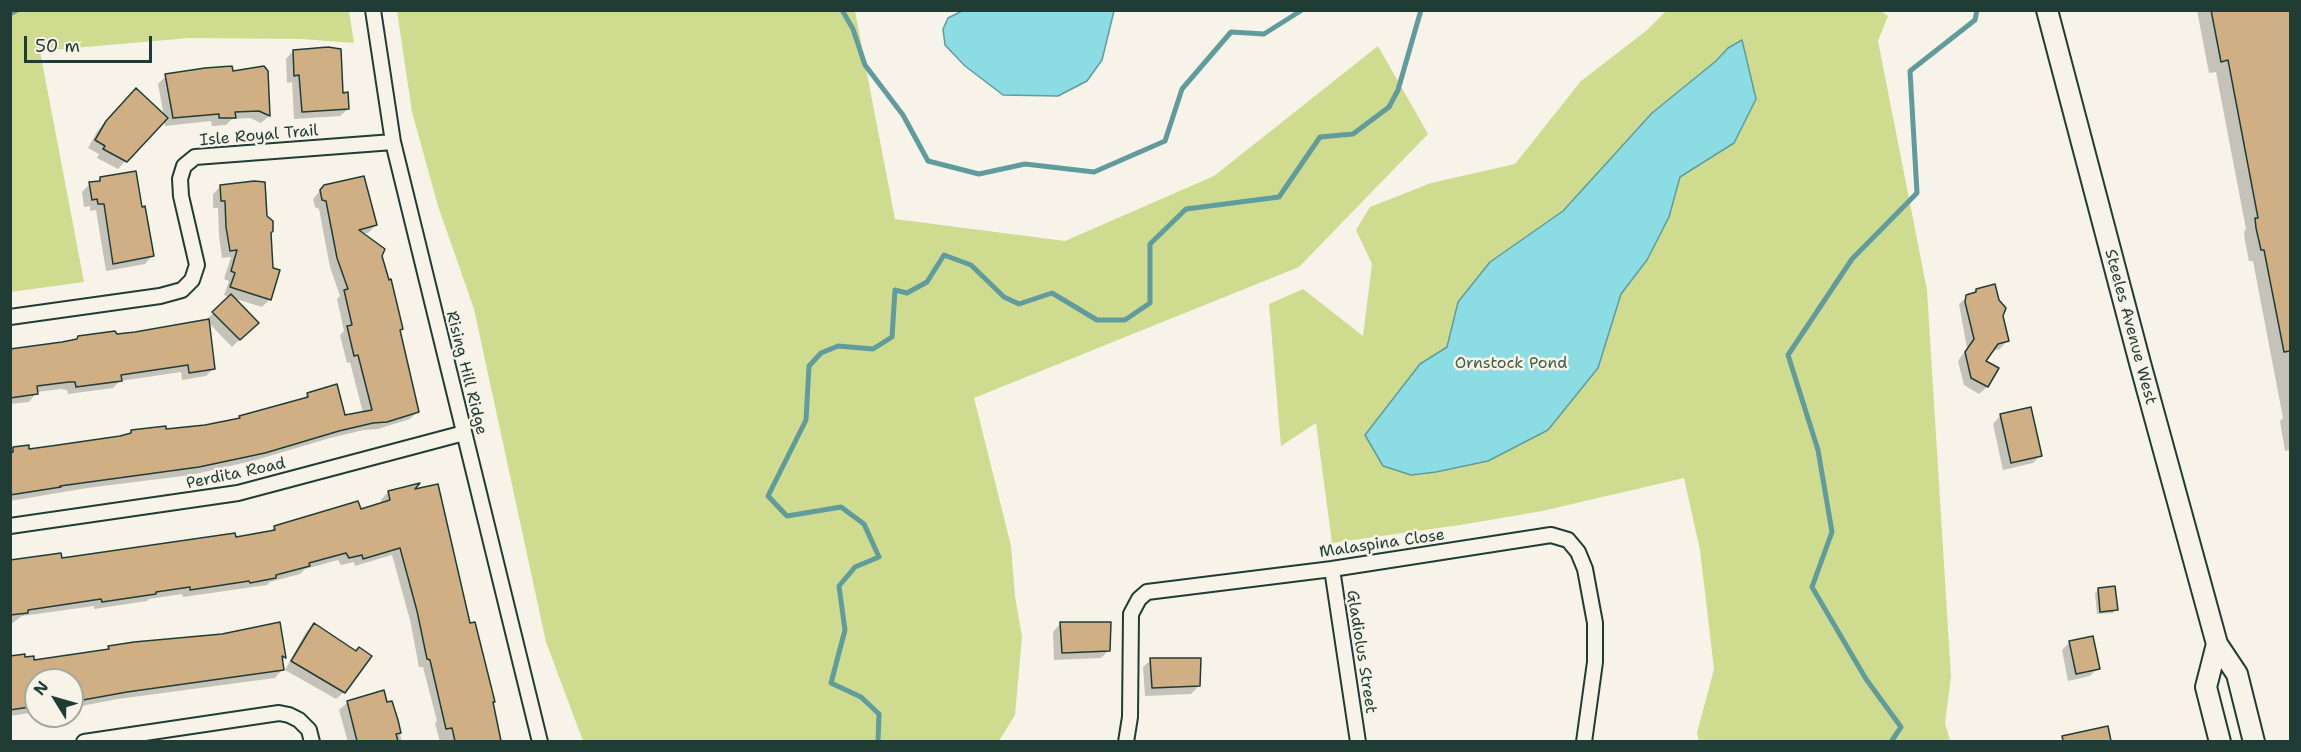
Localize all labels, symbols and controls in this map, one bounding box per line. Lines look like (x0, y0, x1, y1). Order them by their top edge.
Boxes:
scale bar (27, 24, 154, 62)
text: 50 m (35, 34, 80, 58)
street label: Isle Royal Trail (199, 121, 319, 151)
street label: Steeles Avenue West (2100, 247, 2160, 407)
street label: Rising Hill Ridge (441, 309, 491, 437)
park label: Ornstock Pond (1455, 354, 1567, 374)
street label: Perdita Road (185, 454, 287, 494)
street label: Malaspina Close (1318, 526, 1446, 562)
street label: Gladiolus Street (1342, 589, 1380, 715)
north arrow (24, 668, 84, 728)
text: N (29, 677, 53, 699)

